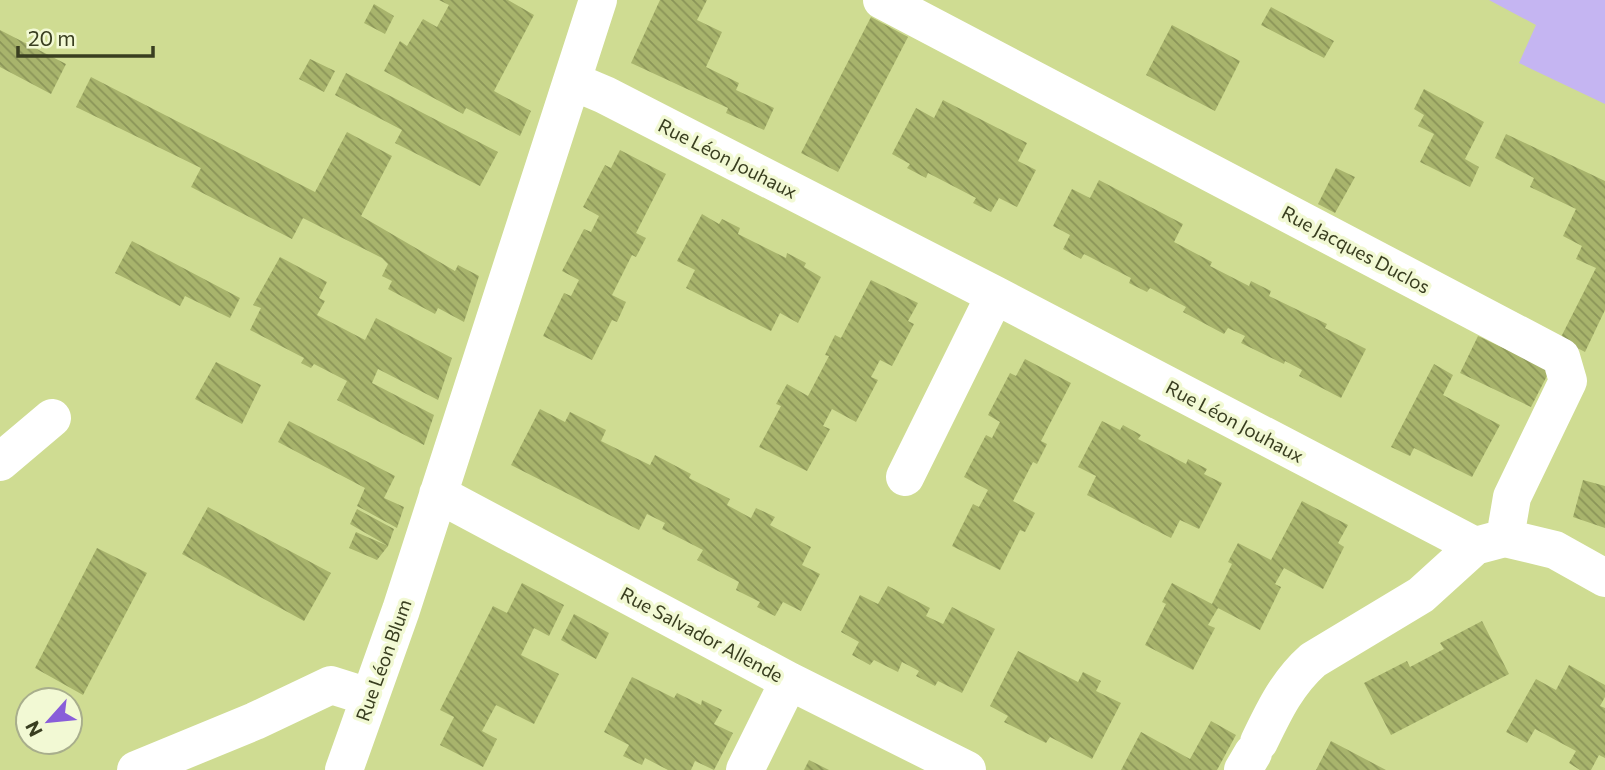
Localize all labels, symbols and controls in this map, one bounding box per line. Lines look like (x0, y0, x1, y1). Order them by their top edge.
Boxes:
scale bar (18, 14, 152, 58)
text: 20 m (28, 25, 76, 50)
street label: Rue Léon Jouhaux (655, 113, 801, 203)
street label: Rue Jacques Duclos (1278, 200, 1434, 298)
street label: Rue Léon Jouhaux (1162, 375, 1308, 467)
street label: Rue Salvador Allende (617, 581, 787, 687)
street label: Rue Léon Blum (350, 596, 416, 724)
north arrow (14, 686, 84, 756)
text: N (20, 717, 47, 741)

